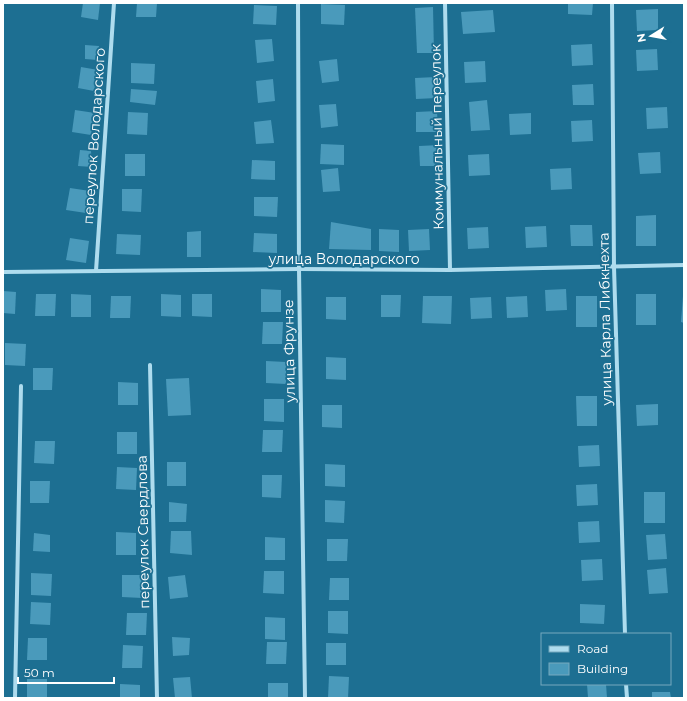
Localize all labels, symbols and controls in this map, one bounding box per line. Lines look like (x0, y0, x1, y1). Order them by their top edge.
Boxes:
north arrow (631, 16, 671, 56)
text: N (633, 32, 649, 44)
street label: Коммунальный переулок (426, 44, 448, 230)
street label: переулок Володарского (79, 47, 109, 225)
street label: улица Карла Либкнехта (594, 232, 616, 407)
street label: улица Володарского (267, 250, 420, 268)
street label: улица Фрунзе (279, 299, 299, 404)
street label: переулок Свердлова (133, 455, 153, 609)
legend (541, 633, 671, 685)
text: Road (577, 641, 608, 656)
scale bar (18, 659, 114, 685)
text: Building (577, 661, 628, 676)
text: 50 m (24, 665, 55, 680)

